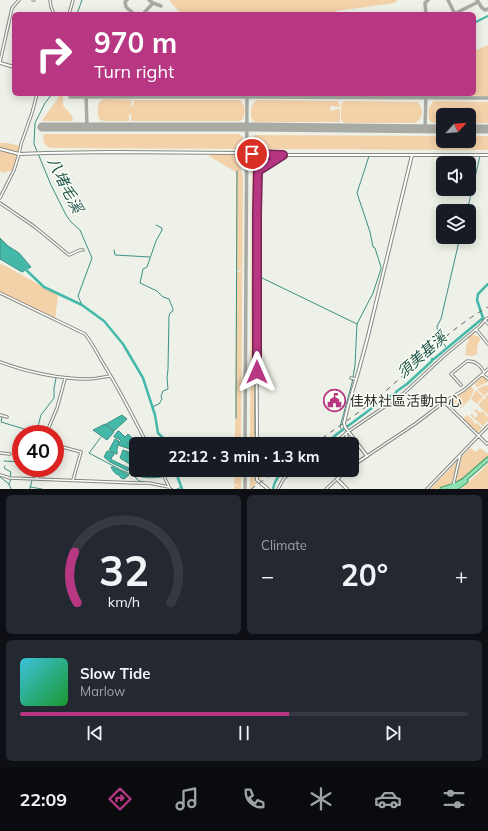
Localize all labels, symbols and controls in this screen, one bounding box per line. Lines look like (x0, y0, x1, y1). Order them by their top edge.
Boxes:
text: 970 m (94, 25, 177, 60)
icon: right (28, 28, 80, 80)
text: Turn right (94, 60, 174, 83)
north arrow (436, 108, 476, 148)
map controls (436, 108, 476, 244)
pin (235, 137, 269, 171)
icon: arrive (241, 143, 263, 165)
water label: 八堵毛溪 (43, 154, 88, 218)
button: sound (436, 156, 476, 196)
button: layers (436, 204, 476, 244)
water label: 須美基溪 (393, 326, 452, 382)
position arrow (236, 351, 278, 393)
public building icon: 佳林社區活動中心 (321, 388, 347, 414)
place label: 佳林社區活動中心 (350, 392, 462, 410)
speed limit sign: 40 (12, 425, 64, 477)
text: 22:12 · 3 min · 1.3 km (169, 447, 319, 466)
text: Climate (261, 537, 307, 553)
text: 32 (99, 543, 148, 595)
text: 20° (341, 556, 388, 594)
text: − (261, 562, 274, 590)
text: + (455, 562, 468, 590)
text: km/h (107, 592, 140, 610)
text: Slow Tide (80, 664, 150, 683)
text: Marlow (80, 683, 125, 699)
icon: previous (84, 722, 106, 744)
icon: pause (233, 722, 255, 744)
icon: next (382, 722, 404, 744)
icon: directions (106, 785, 134, 813)
icon: music (173, 785, 201, 813)
icon: phone (240, 785, 268, 813)
icon: climate (307, 785, 335, 813)
icon: car (374, 785, 402, 813)
icon: filters (440, 785, 468, 813)
text: 22:09 (19, 788, 67, 811)

